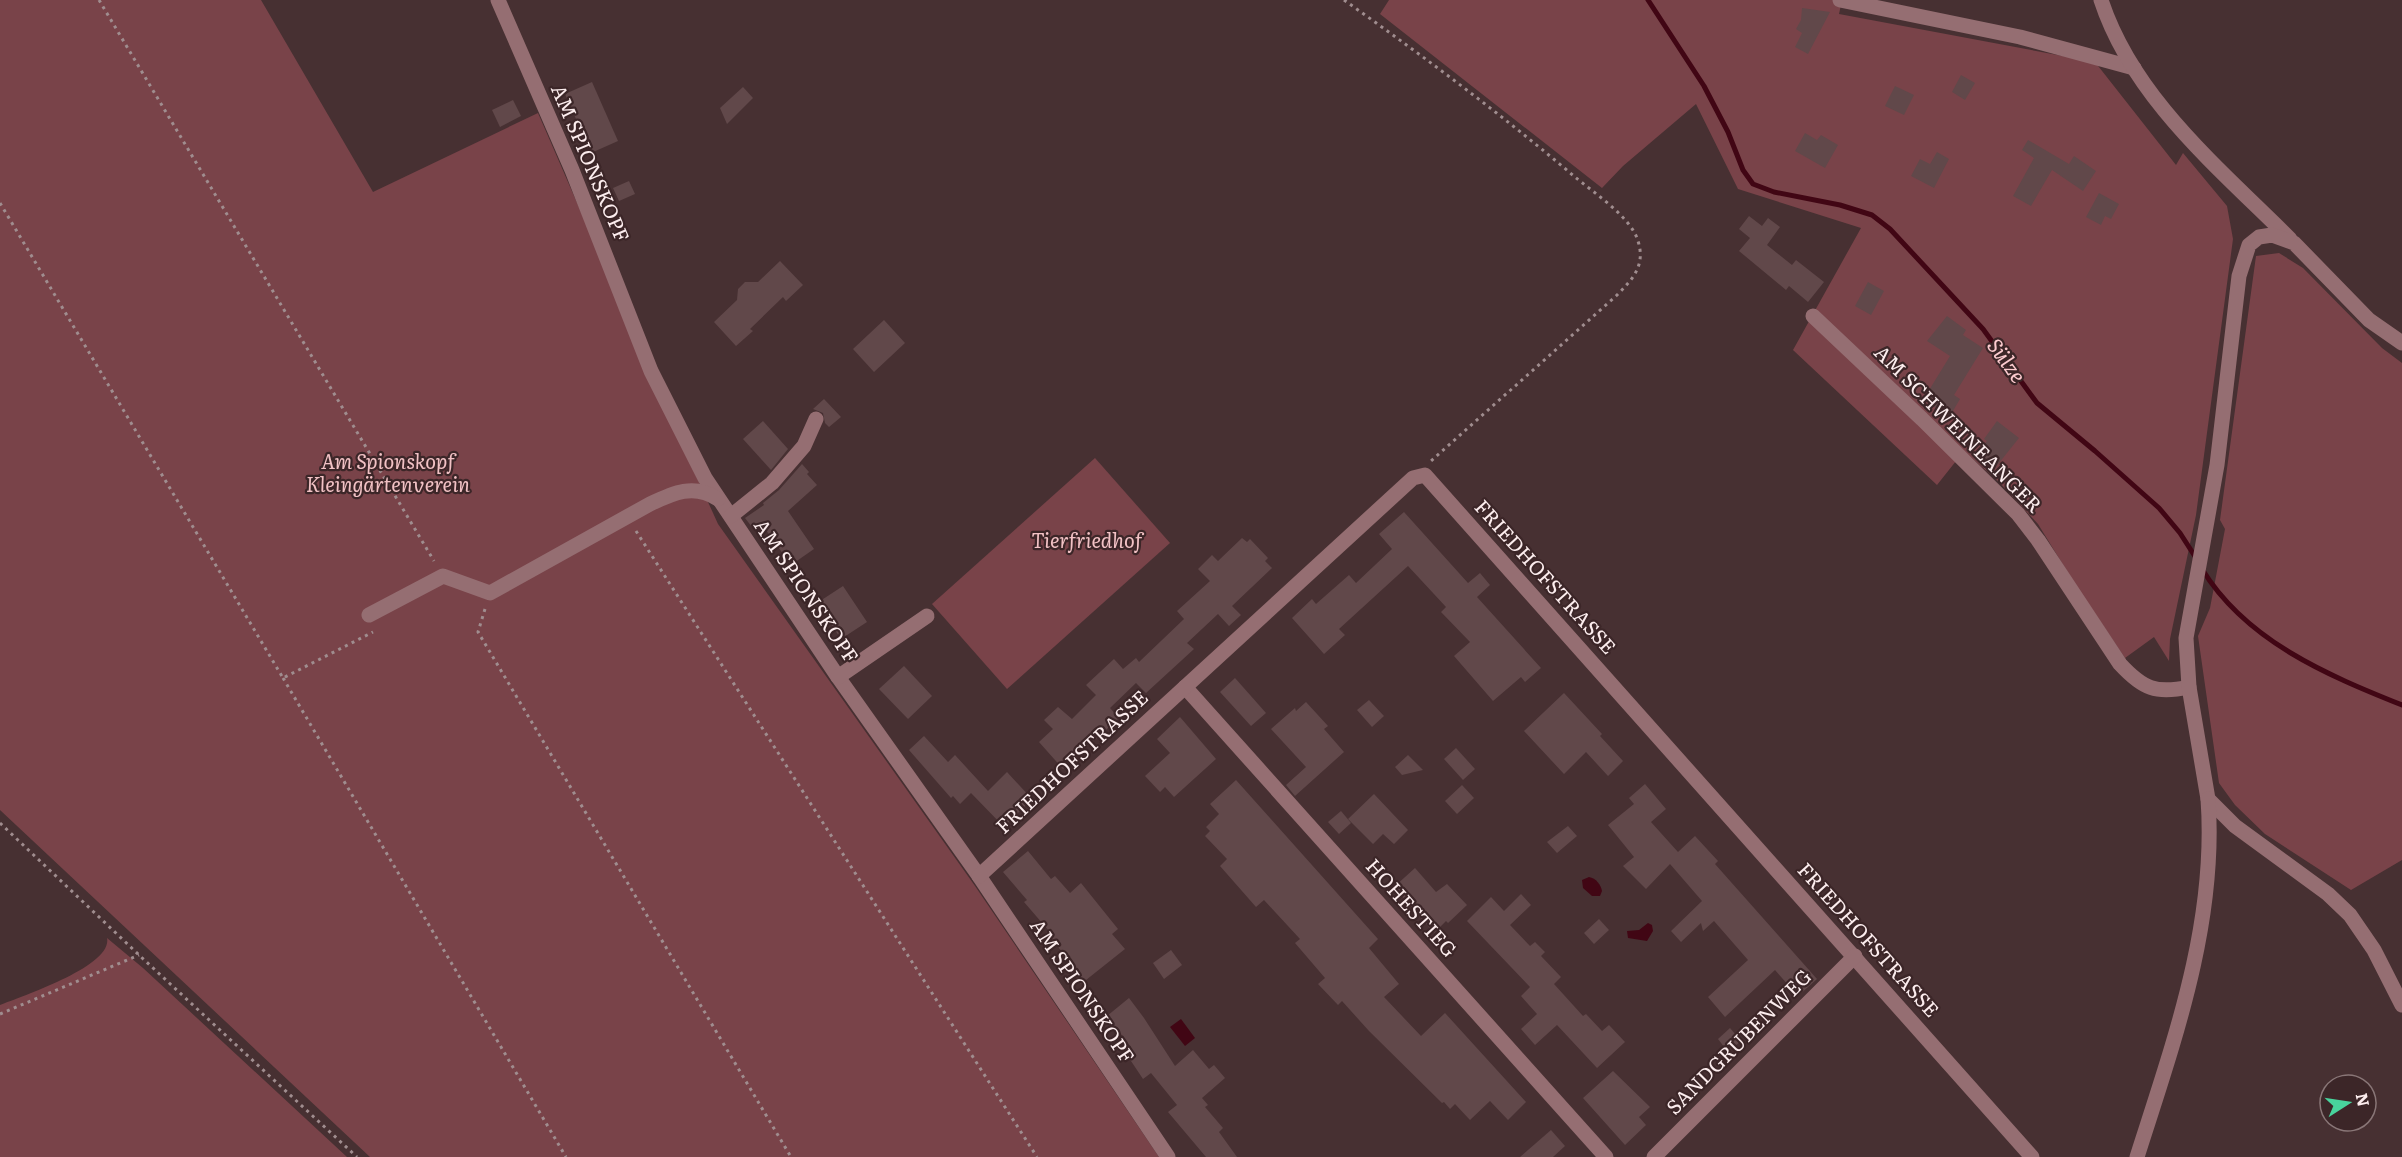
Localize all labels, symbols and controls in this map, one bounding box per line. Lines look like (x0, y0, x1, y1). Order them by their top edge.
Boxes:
street label: AM SPIONSKOPF (545, 79, 639, 246)
water label: Sülze (1981, 331, 2035, 388)
street label: AM SCHWEINEANGER (1869, 337, 2050, 518)
park label: Am Spionskopf Kleingärtenverein (306, 445, 470, 498)
street label: FRIEDHOFSTRASSE (1469, 492, 1624, 660)
street label: AM SPIONSKOPF (748, 512, 867, 668)
park label: Tierfriedhof (1032, 524, 1145, 554)
street label: FRIEDHOFSTRASSE (988, 682, 1154, 839)
street label: HOHESTIEG (1360, 851, 1465, 963)
street label: FRIEDHOFSTRASSE (1792, 855, 1947, 1023)
street label: AM SPIONSKOPF (1024, 912, 1143, 1068)
street label: SANDGRUBENWEG (1658, 961, 1817, 1120)
north arrow (2318, 1073, 2378, 1133)
text: N (2351, 1091, 2377, 1109)

